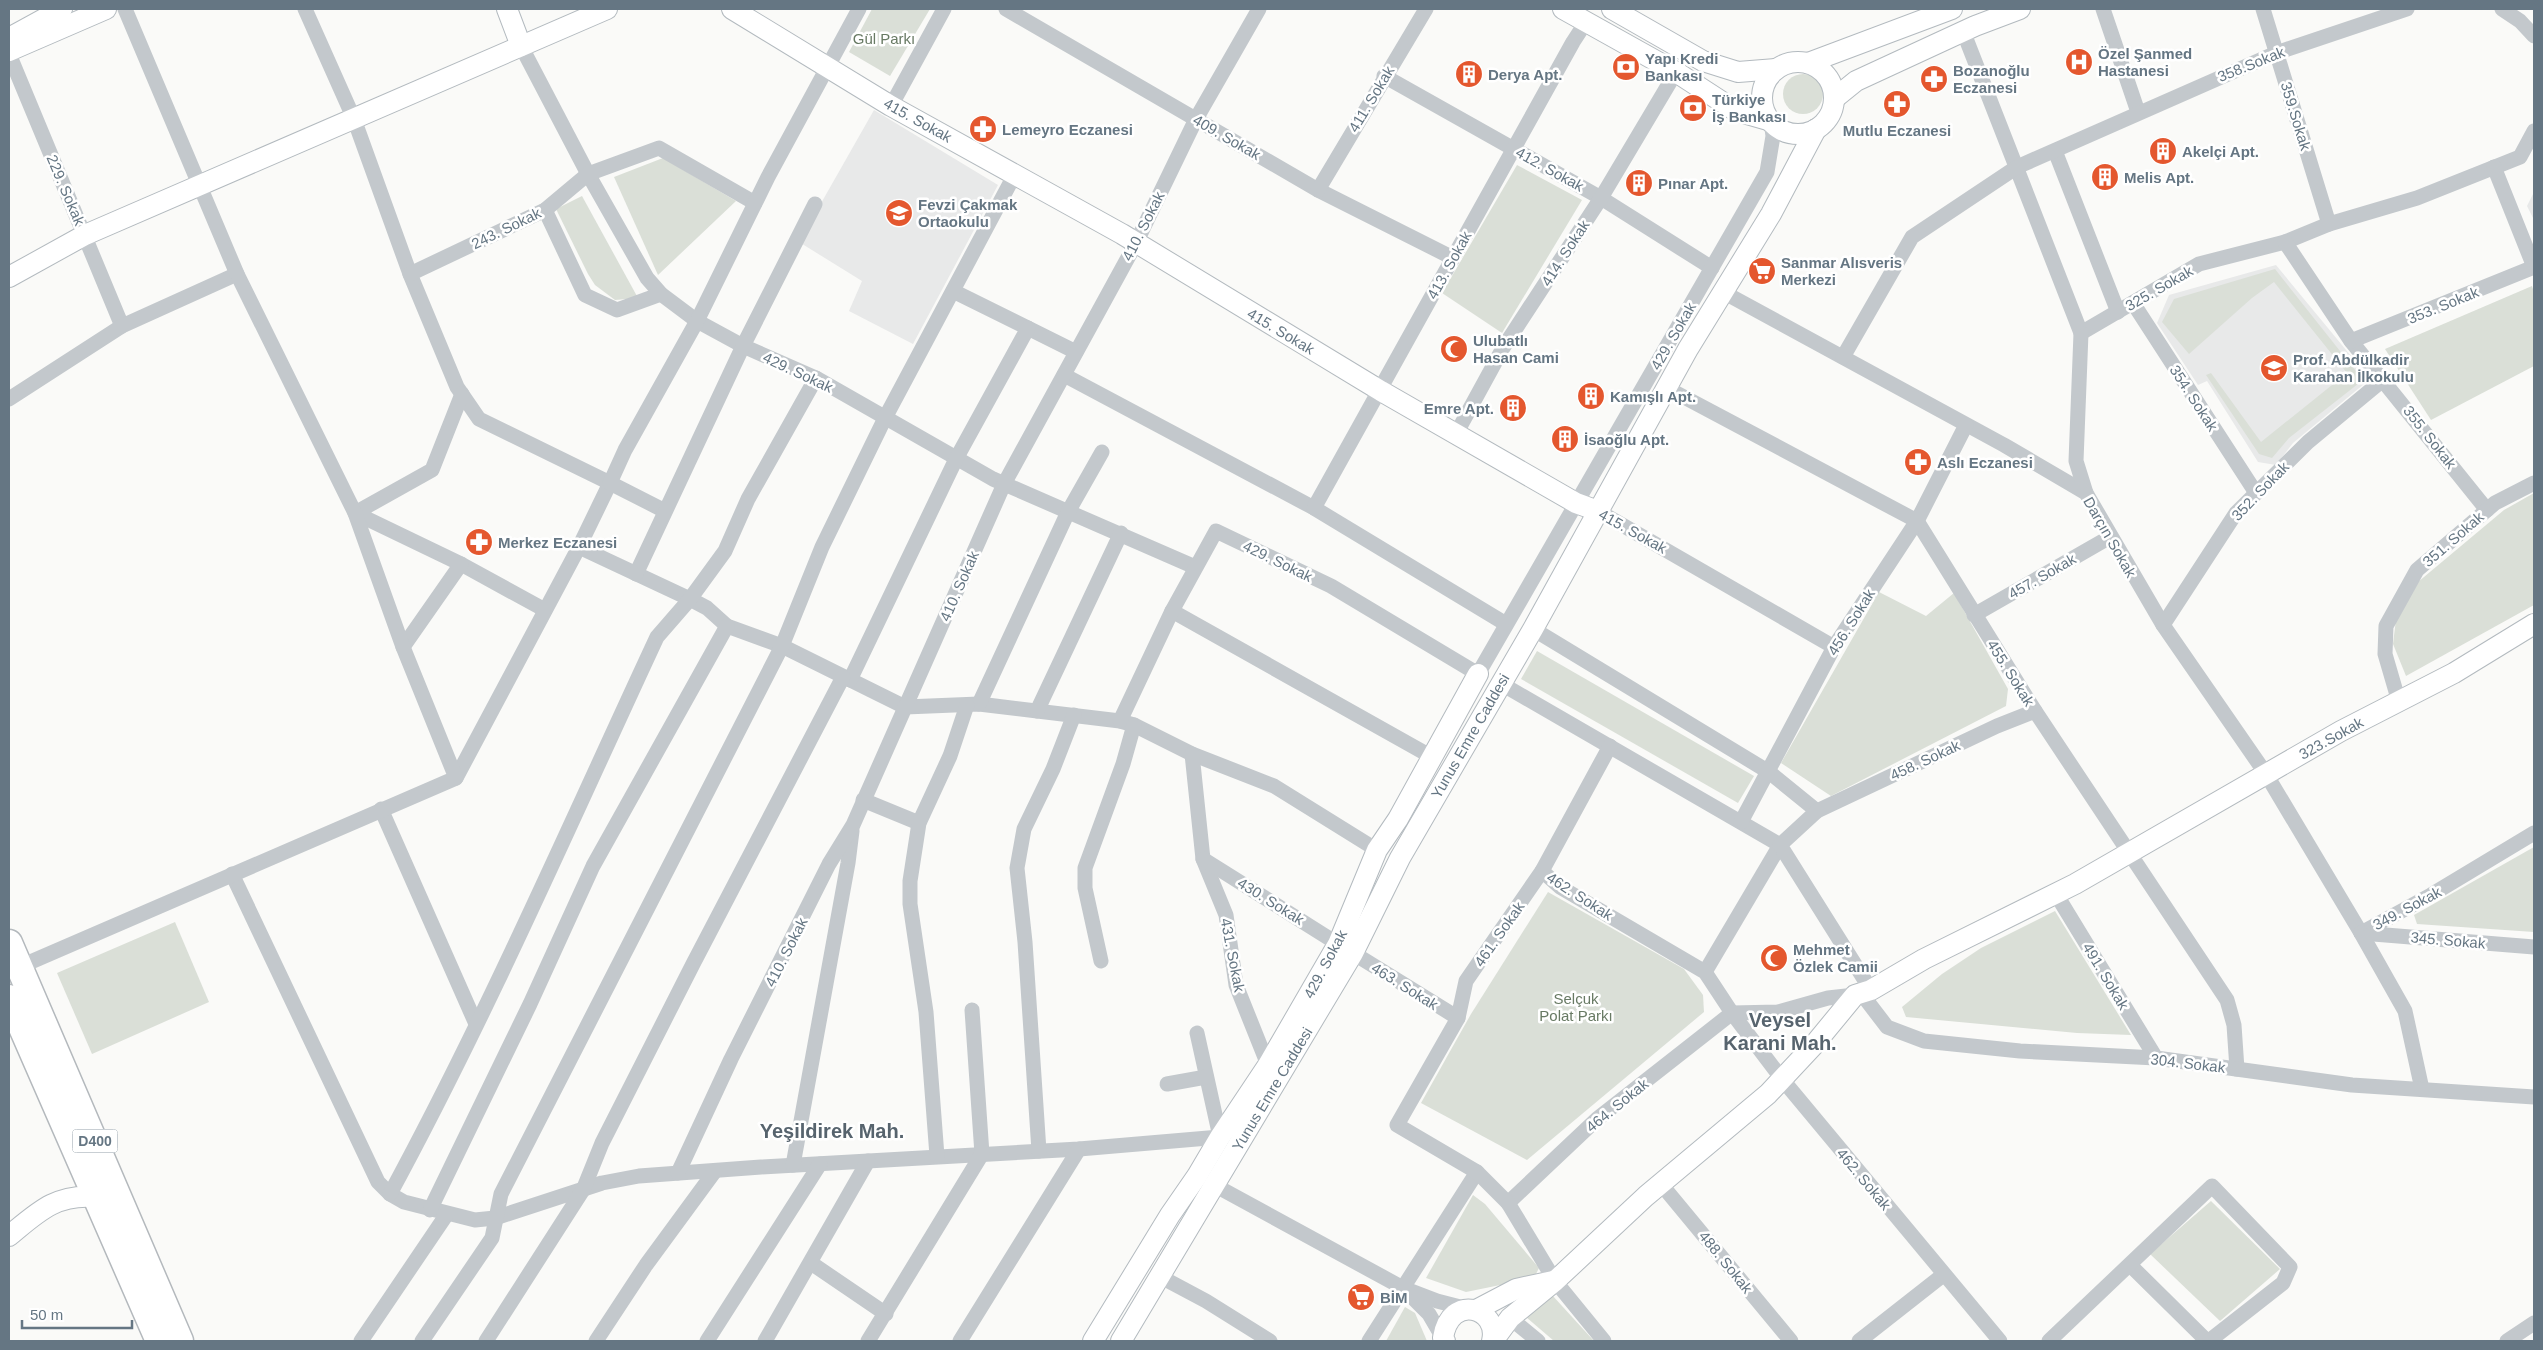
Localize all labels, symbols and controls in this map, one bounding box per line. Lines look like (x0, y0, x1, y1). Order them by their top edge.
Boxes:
park label: Gül Parkı (853, 30, 915, 47)
street label: 358.Sokak (2215, 43, 2288, 85)
place label: Özel Şanmed Hastanesi (2098, 45, 2192, 79)
hospital icon: Özel Şanmed Hastanesi (2064, 47, 2094, 77)
place label: Yapı Kredi Bankası (1645, 50, 1718, 84)
bank icon: Yapı Kredi Bankası (1611, 52, 1641, 82)
building icon: Derya Apt. (1454, 59, 1484, 89)
place label: Bozanoğlu Eczanesi (1953, 62, 2030, 96)
street label: 411. Sokak (1345, 63, 1398, 135)
pharmacy icon: Bozanoğlu Eczanesi (1919, 64, 1949, 94)
place label: Derya Apt. (1488, 66, 1562, 83)
street label: 359.Sokak (2278, 80, 2315, 153)
pharmacy icon: Mutlu Eczanesi (1882, 89, 1912, 119)
place label: Türkiye İş Bankası (1712, 91, 1786, 125)
bank icon: Türkiye İş Bankası (1678, 93, 1708, 123)
street label: 415. Sokak (881, 94, 955, 146)
street label: 409. Sokak (1190, 111, 1264, 163)
pharmacy icon: Lemeyro Eczanesi (968, 114, 998, 144)
place label: Lemeyro Eczanesi (1002, 121, 1133, 138)
place label: Mutlu Eczanesi (1843, 122, 1951, 139)
building icon: Akelçi Apt. (2148, 136, 2178, 166)
street label: 412. Sokak (1513, 143, 1587, 195)
place label: Akelçi Apt. (2182, 143, 2259, 160)
street label: 229. Sokak (44, 152, 89, 228)
building icon: Melis Apt. (2090, 162, 2120, 192)
building icon: Pınar Apt. (1624, 168, 1654, 198)
place label: Melis Apt. (2124, 169, 2194, 186)
place label: Pınar Apt. (1658, 175, 1728, 192)
street label: 410. Sokak (1118, 188, 1168, 263)
place label: Fevzi Çakmak Ortaokulu (918, 196, 1018, 230)
school or university icon: Fevzi Çakmak Ortaokulu (884, 198, 914, 228)
street label: 243. Sokak (469, 204, 544, 252)
street label: 414. Sokak (1537, 216, 1593, 289)
street label: 413. Sokak (1423, 228, 1475, 302)
place label: Sanmar Alısveris Merkezi (1781, 254, 1902, 288)
supermarket icon: Sanmar Alısveris Merkezi (1747, 256, 1777, 286)
street label: 325. Sokak (2122, 262, 2196, 314)
street label: 353. Sokak (2405, 283, 2481, 327)
street label: 429. Sokak (1647, 299, 1699, 373)
street label: 415. Sokak (1244, 304, 1318, 358)
place label: Ulubatlı Hasan Cami (1473, 332, 1559, 366)
mosque icon: Ulubatlı Hasan Cami (1439, 334, 1469, 364)
street label: 429. Sokak (760, 348, 836, 396)
place label: Prof. Abdülkadir Karahan İlkokulu (2293, 351, 2414, 385)
school or university icon: Prof. Abdülkadir Karahan İlkokulu (2259, 353, 2289, 383)
street label: 354. Sokak (2166, 362, 2222, 435)
building icon: Kamışlı Apt. (1576, 381, 1606, 411)
place label: Kamışlı Apt. (1610, 388, 1696, 405)
building icon: Emre Apt. (1498, 393, 1528, 423)
place label: Emre Apt. (1424, 400, 1494, 417)
street label: 355. Sokak (2400, 402, 2460, 472)
building icon: İsaoğlu Apt. (1550, 424, 1580, 454)
place label: İsaoğlu Apt. (1584, 431, 1669, 448)
pharmacy icon: Aslı Eczanesi (1903, 447, 1933, 477)
place label: Aslı Eczanesi (1937, 454, 2033, 471)
street label: 352. Sokak (2228, 458, 2293, 524)
street label: Darçın Sokak (2080, 494, 2140, 581)
street label: 415. Sokak (1596, 505, 1670, 557)
street label: 351. Sokak (2419, 508, 2487, 570)
pharmacy icon: Merkez Eczanesi (464, 527, 494, 557)
place label: Merkez Eczanesi (498, 534, 617, 551)
street label: 429. Sokak (1241, 537, 1316, 585)
street label: 410. Sokak (936, 548, 982, 624)
street label: 457. Sokak (2005, 550, 2079, 602)
street label: 456. Sokak (1824, 585, 1878, 658)
street label: 455. Sokak (1984, 637, 2038, 710)
street label: Yunus Emre Caddesi (1427, 671, 1513, 801)
street label: 323.Sokak (2296, 713, 2367, 763)
street label: 458. Sokak (1887, 736, 1963, 784)
street label: 462. Sokak (1544, 868, 1617, 924)
street label: 430. Sokak (1235, 874, 1308, 928)
street label: 349. Sokak (2370, 883, 2445, 933)
street label: 461. Sokak (1471, 898, 1528, 970)
street label: 410. Sokak (761, 914, 811, 989)
street label: 431. Sokak (1217, 917, 1249, 994)
street label: 429. Sokak (1300, 926, 1350, 1001)
street label: 345. Sokak (2410, 928, 2487, 952)
street label: 491. Sokak (2079, 939, 2133, 1013)
place label: Mehmet Özlek Camii (1793, 941, 1878, 975)
mosque icon: Mehmet Özlek Camii (1759, 943, 1789, 973)
street label: 463. Sokak (1369, 959, 1442, 1013)
park label: Selçuk Polat Parkı (1539, 990, 1613, 1024)
district label: Veysel Karani Mah. (1723, 1009, 1837, 1054)
street label: Yunus Emre Caddesi (1228, 1024, 1316, 1154)
street label: 304. Sokak (2150, 1050, 2227, 1076)
street label: 464. Sokak (1582, 1074, 1652, 1135)
district label: Yeşildirek Mah. (760, 1120, 904, 1142)
road number: D400 (72, 1130, 118, 1152)
street label: 462. Sokak (1833, 1145, 1895, 1214)
street label: 488. Sokak (1696, 1227, 1757, 1297)
supermarket icon: BİM (1346, 1282, 1376, 1312)
place label: BİM (1380, 1289, 1408, 1306)
scale bar (22, 1298, 132, 1330)
text: 50 m (30, 1306, 63, 1323)

